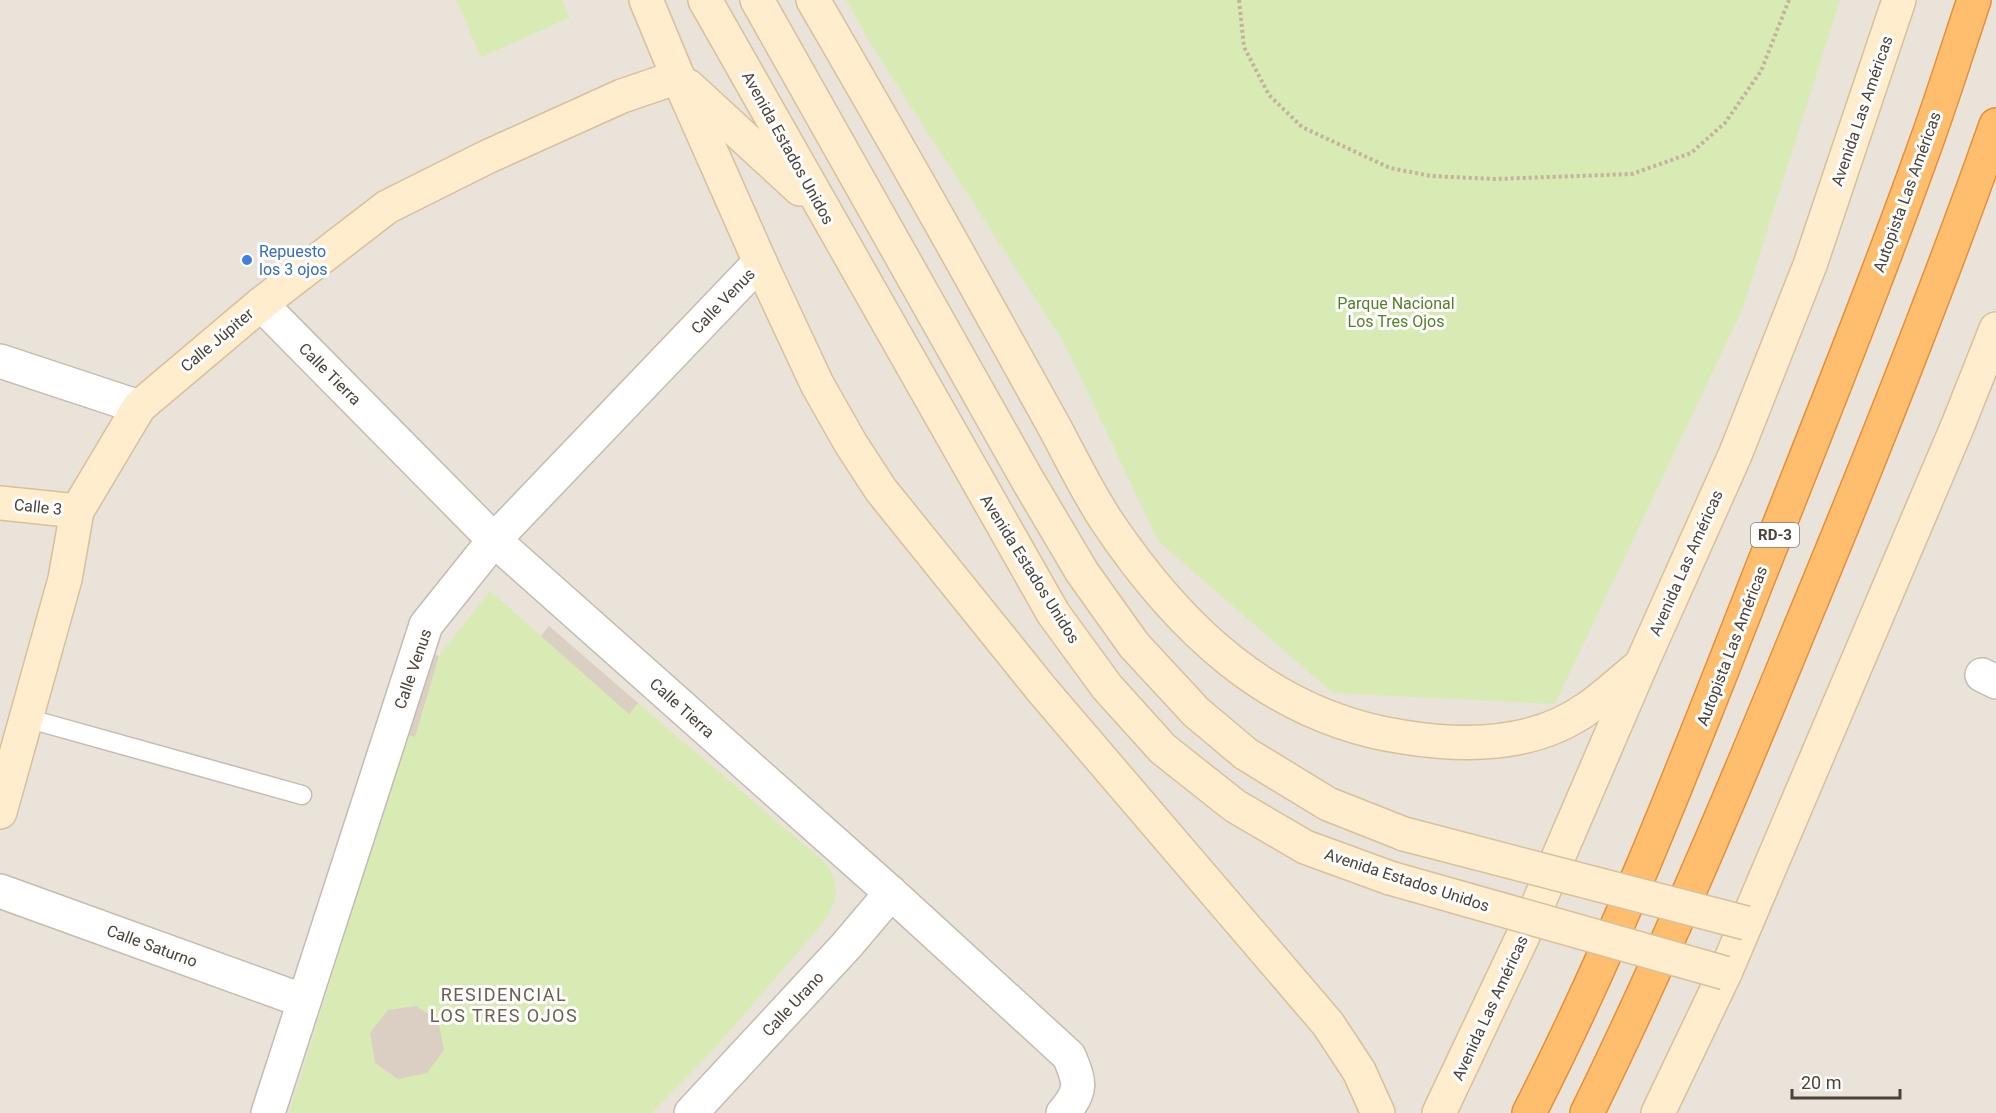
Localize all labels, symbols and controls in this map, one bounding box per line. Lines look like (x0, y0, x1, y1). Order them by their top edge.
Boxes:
street label: Avenida Las Américas (1827, 33, 1897, 189)
street label: Avenida Estados Unidos (738, 68, 838, 228)
street label: Autopista Las Américas (1869, 109, 1945, 275)
place label: Repuesto los 3 ojos (259, 242, 328, 279)
marker: Repuesto los 3 ojos (240, 253, 254, 267)
street label: Calle Venus (687, 264, 759, 338)
park label: Parque Nacional Los Tres Ojos (1337, 294, 1455, 331)
street label: Calle Júpiter (177, 304, 258, 376)
street label: Calle Tierra (295, 339, 365, 409)
street label: Avenida Las Américas (1645, 487, 1727, 639)
street label: Avenida Estados Unidos (976, 491, 1084, 647)
street label: Calle 3 (13, 495, 63, 519)
road number: RD-3 (1751, 523, 1799, 547)
street label: Autopista Las Américas (1693, 563, 1771, 729)
street label: Calle Venus (390, 626, 436, 712)
street label: Calle Tierra (646, 674, 718, 742)
street label: Avenida Estados Unidos (1322, 844, 1492, 916)
street label: Calle Saturno (104, 921, 200, 971)
street label: Avenida Las Américas (1448, 933, 1532, 1083)
street label: Calle Urano (758, 968, 828, 1040)
district label: RESIDENCIAL LOS TRES OJOS (430, 984, 578, 1026)
scale bar (1792, 1062, 1900, 1100)
text: 20 m (1801, 1072, 1841, 1093)

